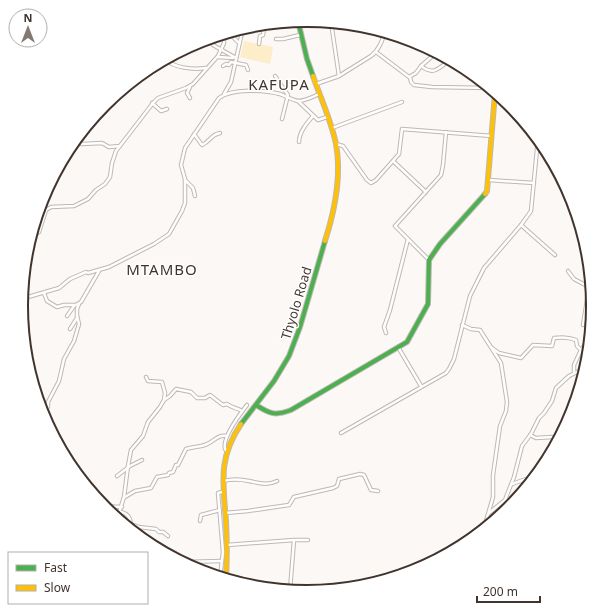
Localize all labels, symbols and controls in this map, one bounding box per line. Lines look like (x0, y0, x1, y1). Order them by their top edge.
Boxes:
north arrow (8, 8, 48, 48)
text: N (24, 10, 32, 25)
district label: KAFUPA (248, 74, 310, 94)
district label: MTAMBO (126, 259, 198, 279)
street label: Thyolo Road (276, 264, 316, 342)
legend (8, 552, 148, 604)
text: Fast (44, 559, 68, 576)
scale bar (477, 578, 540, 604)
text: Slow (44, 579, 71, 596)
text: 200 m (483, 583, 518, 600)

